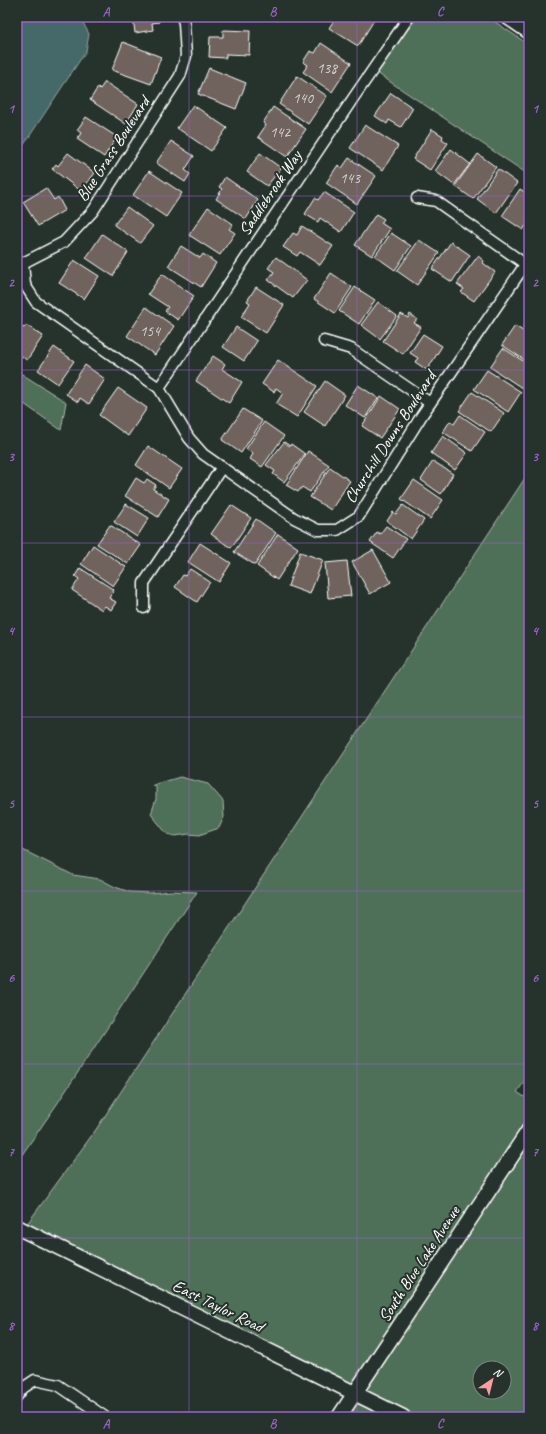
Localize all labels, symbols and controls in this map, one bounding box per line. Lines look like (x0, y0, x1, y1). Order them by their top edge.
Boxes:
text: A (103, 4, 111, 20)
text: B (270, 4, 278, 20)
text: C (437, 4, 445, 20)
house number: 138 (317, 59, 338, 78)
house number: 140 (293, 89, 314, 108)
street label: Blue Grass Boulevard (71, 90, 156, 205)
text: 1 (8, 101, 16, 117)
text: 1 (532, 101, 540, 117)
house number: 142 (270, 123, 291, 142)
street label: Saddlebrook Way (234, 146, 307, 239)
house number: 143 (340, 169, 361, 188)
text: 2 (8, 275, 15, 291)
text: 2 (532, 275, 539, 291)
house number: 154 (140, 322, 161, 341)
street label: Churchill Downs Boulevard (340, 365, 442, 507)
text: 3 (8, 449, 15, 465)
text: 3 (532, 449, 539, 465)
text: 4 (8, 623, 16, 639)
text: 4 (532, 623, 540, 639)
text: 5 (8, 796, 15, 812)
text: 5 (532, 796, 539, 812)
text: 6 (8, 970, 15, 986)
text: 6 (532, 970, 539, 986)
text: 7 (8, 1144, 15, 1160)
text: 7 (532, 1144, 539, 1160)
street label: South Blue Lake Avenue (374, 1201, 465, 1326)
street label: East Taylor Road (169, 1275, 269, 1338)
text: 8 (8, 1318, 16, 1334)
text: 8 (532, 1318, 540, 1334)
north arrow (472, 1360, 512, 1400)
text: N (491, 1364, 506, 1381)
text: A (103, 1416, 111, 1432)
text: B (270, 1416, 278, 1432)
text: C (437, 1416, 445, 1432)

